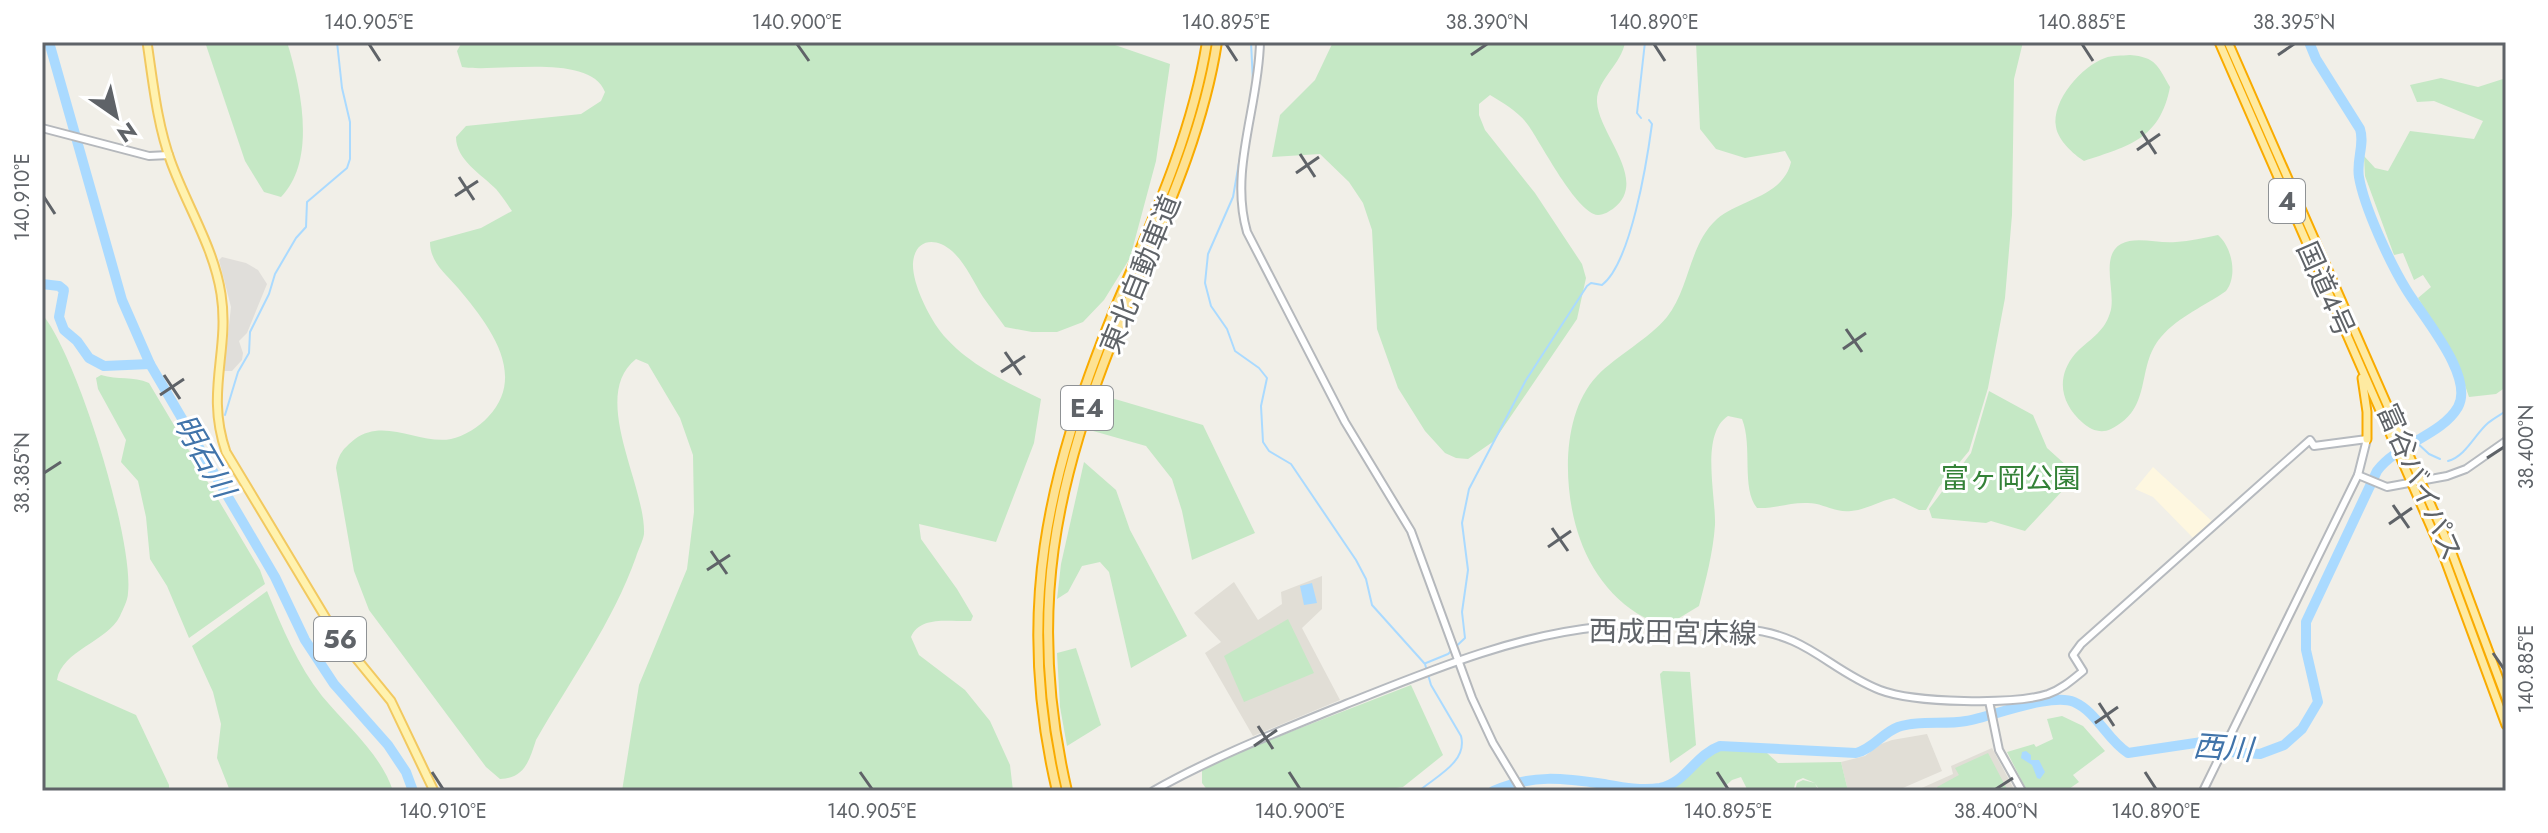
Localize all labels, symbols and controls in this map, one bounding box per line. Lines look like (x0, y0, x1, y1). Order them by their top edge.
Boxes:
text: 140.905°E (324, 8, 414, 37)
text: 140.900°E (752, 8, 842, 37)
text: 140.895°E (1182, 8, 1270, 37)
text: 38.390°N (1445, 8, 1529, 37)
text: 140.890°E (1609, 8, 1699, 37)
text: 140.885°E (2038, 8, 2126, 37)
text: 38.395°N (2253, 8, 2335, 37)
north arrow (76, 76, 156, 156)
text: N (111, 114, 143, 151)
text: 140.910°E (8, 153, 37, 241)
road number: 4 (2269, 179, 2305, 223)
street label: 東北自動車道 (1090, 189, 1191, 360)
street label: 国道4号 (2286, 235, 2365, 343)
road number: E4 (1061, 386, 1113, 430)
street label: 富谷バイパス (2367, 397, 2472, 567)
text: 38.400°N (2512, 405, 2541, 489)
water label: 明石川 (163, 406, 247, 508)
text: 38.385°N (8, 432, 37, 514)
park label: 富ヶ岡公園 (1941, 458, 2081, 499)
street label: 西成田宮床線 (1589, 611, 1757, 654)
road number: 56 (314, 617, 366, 661)
text: 140.885°E (2512, 625, 2541, 713)
water label: 西川 (2192, 724, 2257, 771)
text: 140.910°E (399, 797, 487, 826)
text: 140.905°E (827, 797, 917, 826)
text: 140.900°E (1255, 797, 1345, 826)
text: 140.895°E (1684, 797, 1772, 826)
text: 38.400°N (1954, 797, 2038, 826)
text: 140.890°E (2111, 797, 2201, 826)

